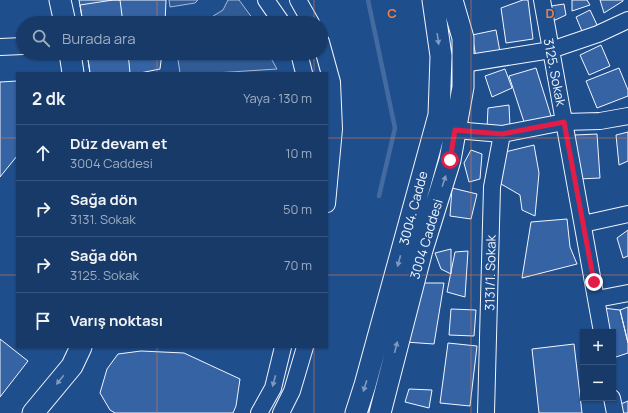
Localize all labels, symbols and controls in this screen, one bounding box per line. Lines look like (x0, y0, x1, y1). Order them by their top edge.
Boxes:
text: C (387, 4, 397, 22)
text: D (545, 4, 555, 22)
search box (16, 16, 328, 60)
icon: search (30, 27, 52, 49)
text: Burada ara (62, 28, 136, 49)
one-way arrow (435, 33, 441, 45)
street label: 3125. Sokak (540, 36, 571, 108)
text: 2 dk (32, 87, 65, 110)
text: Yaya · 130 m (243, 89, 312, 107)
text: Düz devam et (70, 133, 167, 154)
icon: ahead (32, 142, 54, 164)
text: 10 m (285, 144, 312, 162)
route start (441, 151, 459, 169)
text: 3004 Caddesi (70, 154, 153, 172)
street label: 3004. Cadde (394, 169, 432, 247)
one-way arrow (441, 175, 447, 187)
text: Sağa dön (70, 189, 137, 210)
street label: 3004 Caddesi (405, 197, 447, 281)
icon: right (32, 198, 54, 220)
text: 50 m (283, 200, 312, 218)
text: 3131. Sokak (70, 210, 136, 228)
street label: 3131/1. Sokak (480, 234, 500, 311)
text: Sağa dön (70, 245, 137, 266)
icon: right (32, 254, 54, 276)
one-way arrow (396, 255, 402, 267)
text: 70 m (284, 256, 312, 274)
text: 3125. Sokak (70, 266, 139, 284)
route end (585, 273, 603, 291)
icon: arrive (32, 310, 54, 332)
text: Varış noktası (70, 310, 163, 331)
map controls (580, 329, 616, 401)
button: + (580, 329, 616, 365)
one-way arrow (394, 341, 400, 353)
button: − (580, 365, 616, 401)
one-way arrow (56, 374, 64, 385)
one-way arrow (271, 375, 277, 387)
one-way arrow (361, 381, 367, 393)

